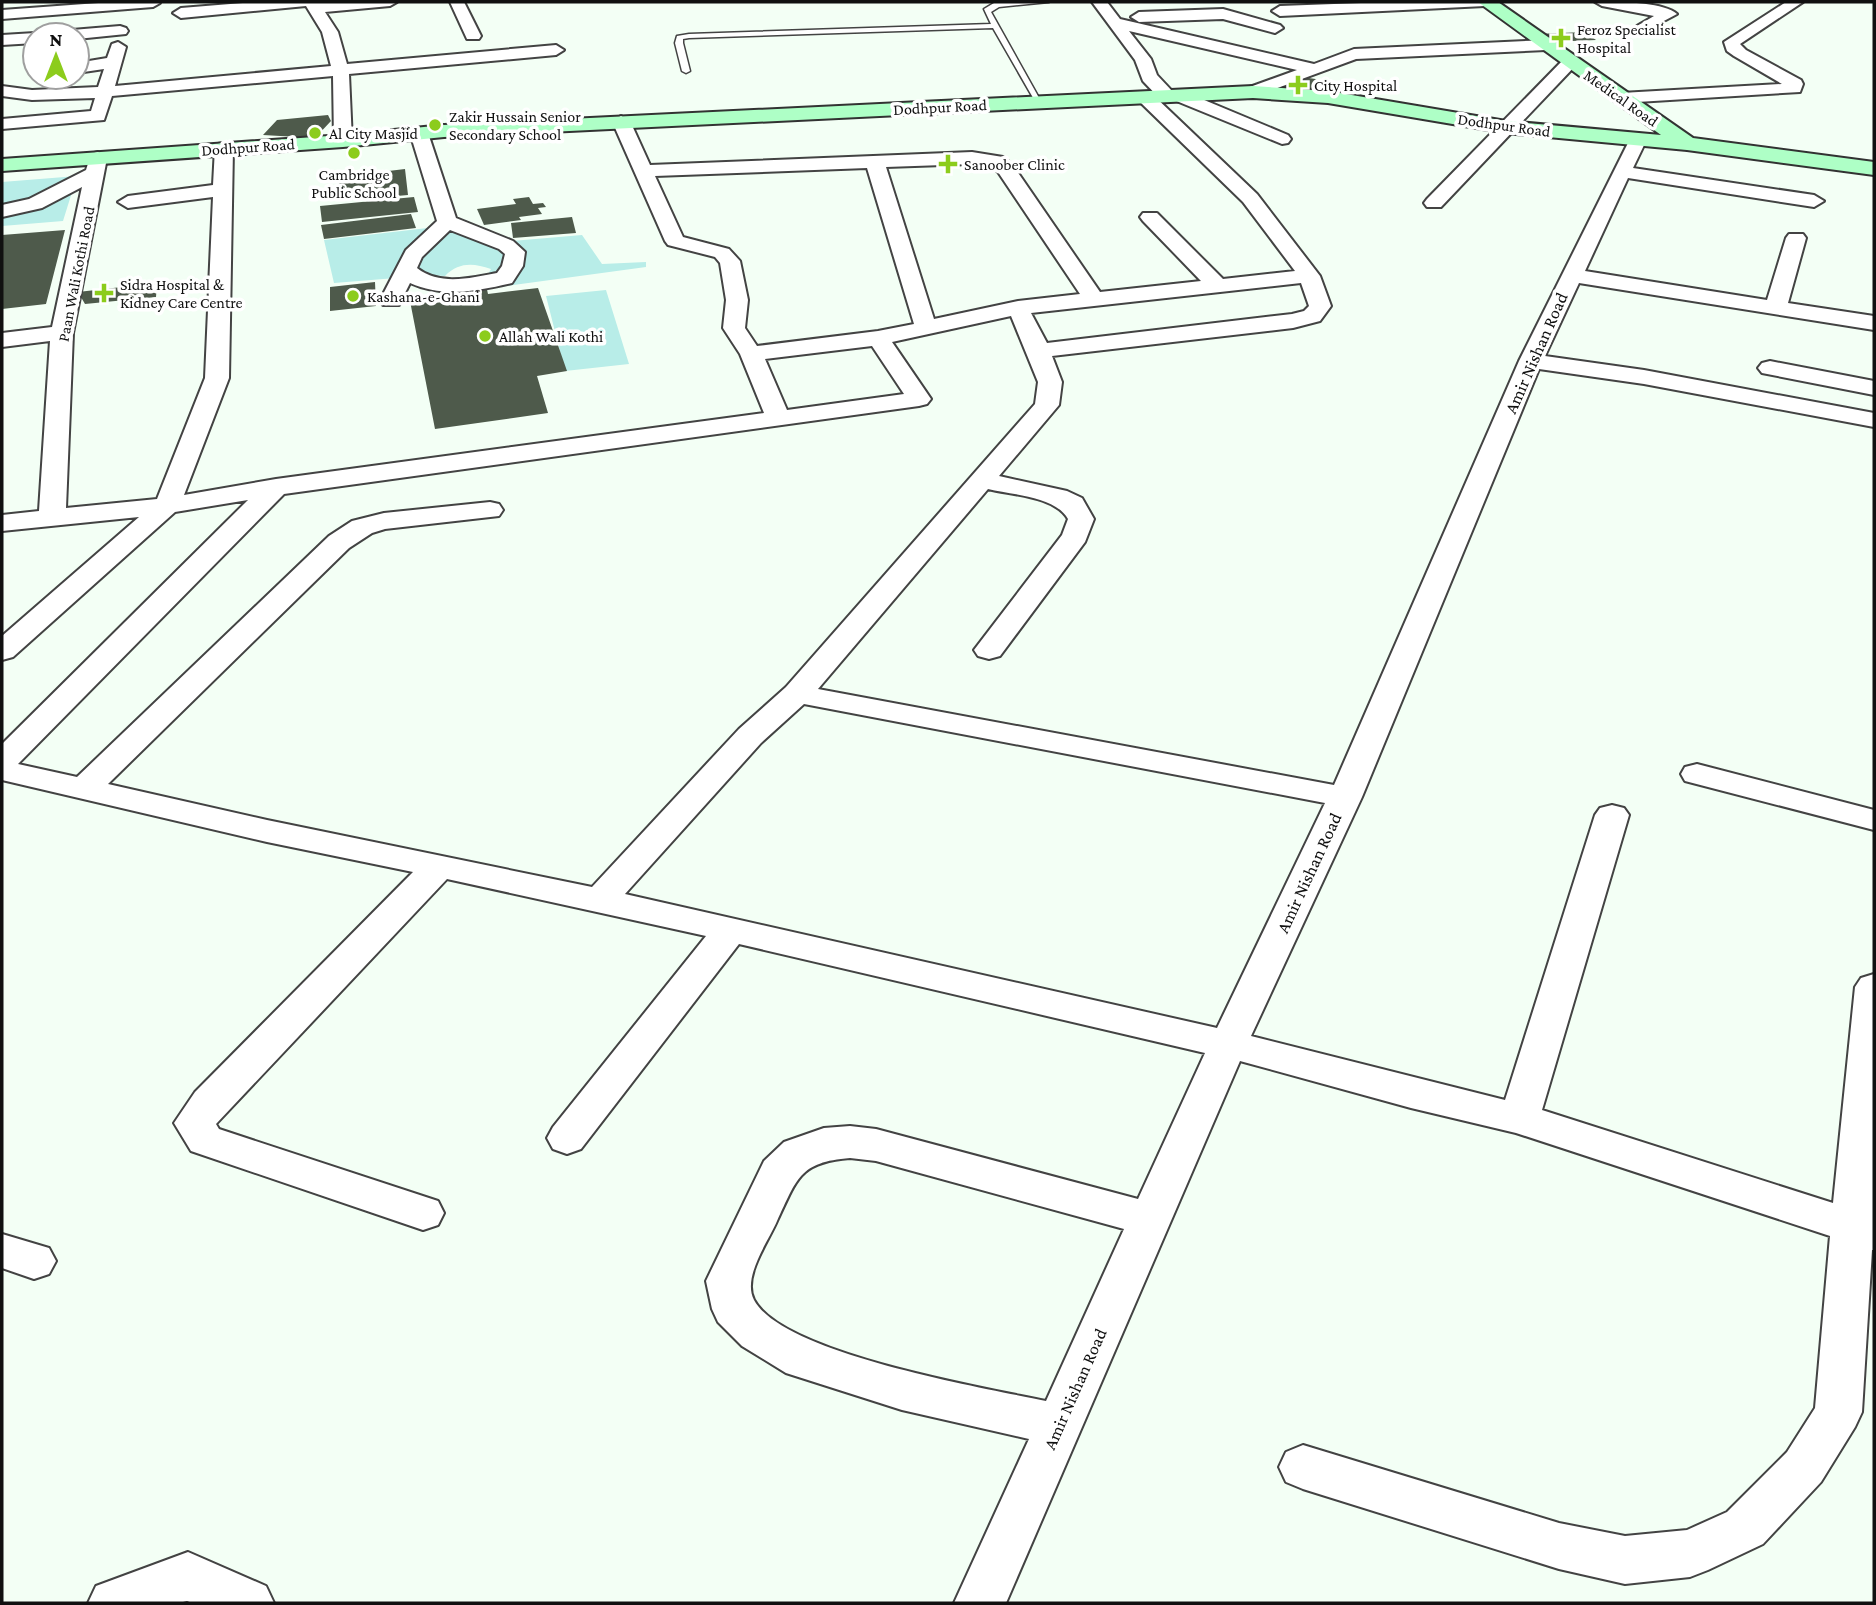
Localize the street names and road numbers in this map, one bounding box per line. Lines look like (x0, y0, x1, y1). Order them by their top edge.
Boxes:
street label: Medical Road (1581, 66, 1662, 130)
street label: Dodhpur Road (893, 96, 988, 119)
street label: Dodhpur Road (1456, 110, 1552, 141)
street label: Dodhpur Road (201, 135, 296, 160)
street label: Paan Wali Kothi Road (55, 204, 98, 343)
street label: Amir Nishan Road (1500, 289, 1572, 417)
street label: Amir Nishan Road (1272, 809, 1346, 936)
street label: Amir Nishan Road (1039, 1325, 1111, 1453)

